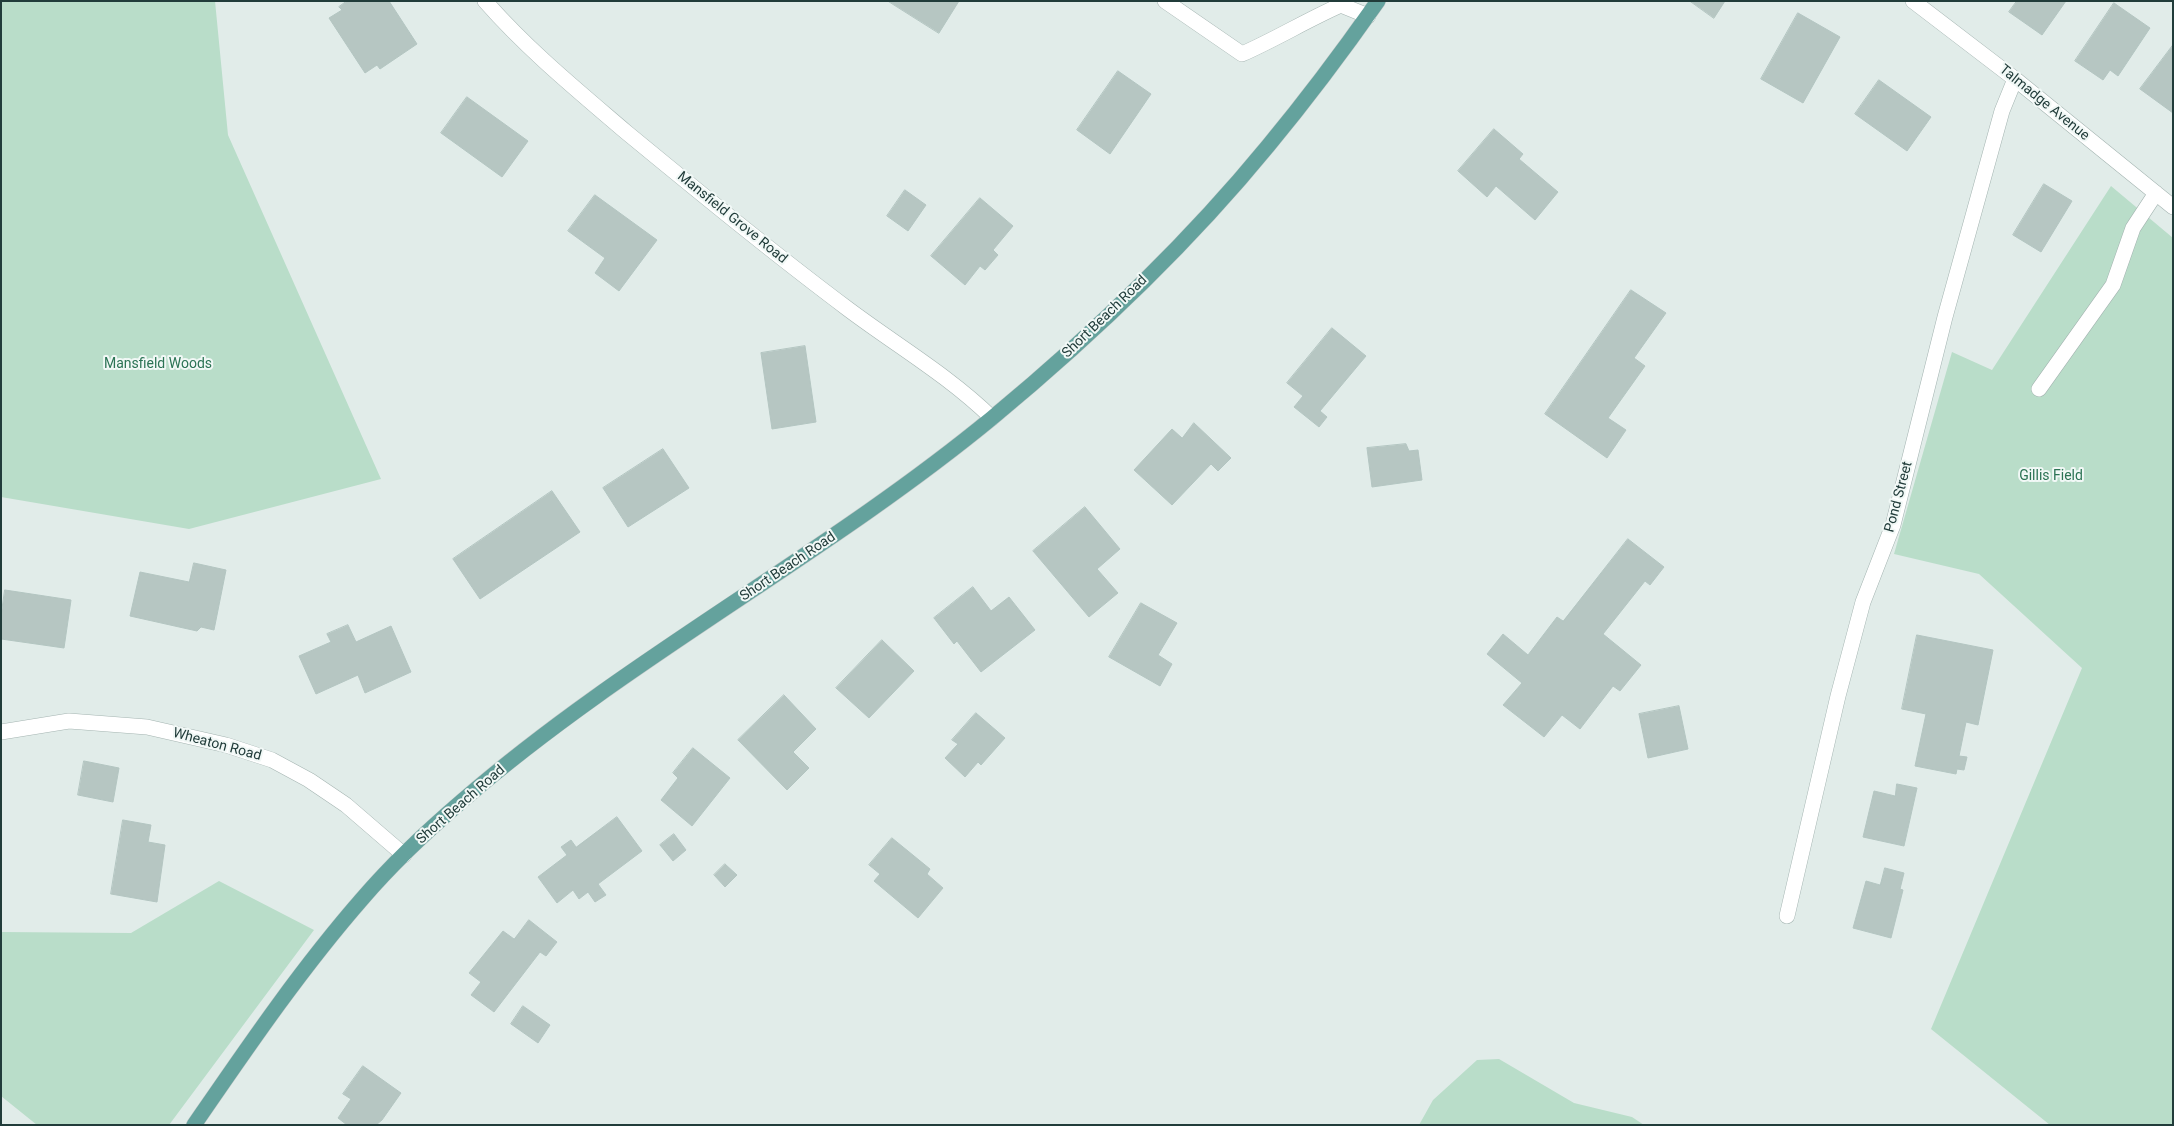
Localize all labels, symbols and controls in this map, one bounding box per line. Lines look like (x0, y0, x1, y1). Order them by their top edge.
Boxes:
street label: Talmadge Avenue (1996, 62, 2092, 144)
street label: Mansfield Grove Road (674, 169, 790, 267)
street label: Short Beach Road (1059, 272, 1151, 362)
park label: Mansfield Woods (104, 356, 212, 372)
street label: Pond Street (1881, 460, 1917, 534)
park label: Gillis Field (2019, 468, 2083, 484)
street label: Short Beach Road (737, 529, 839, 605)
street label: Wheaton Road (171, 725, 263, 765)
street label: Short Beach Road (413, 762, 509, 848)

